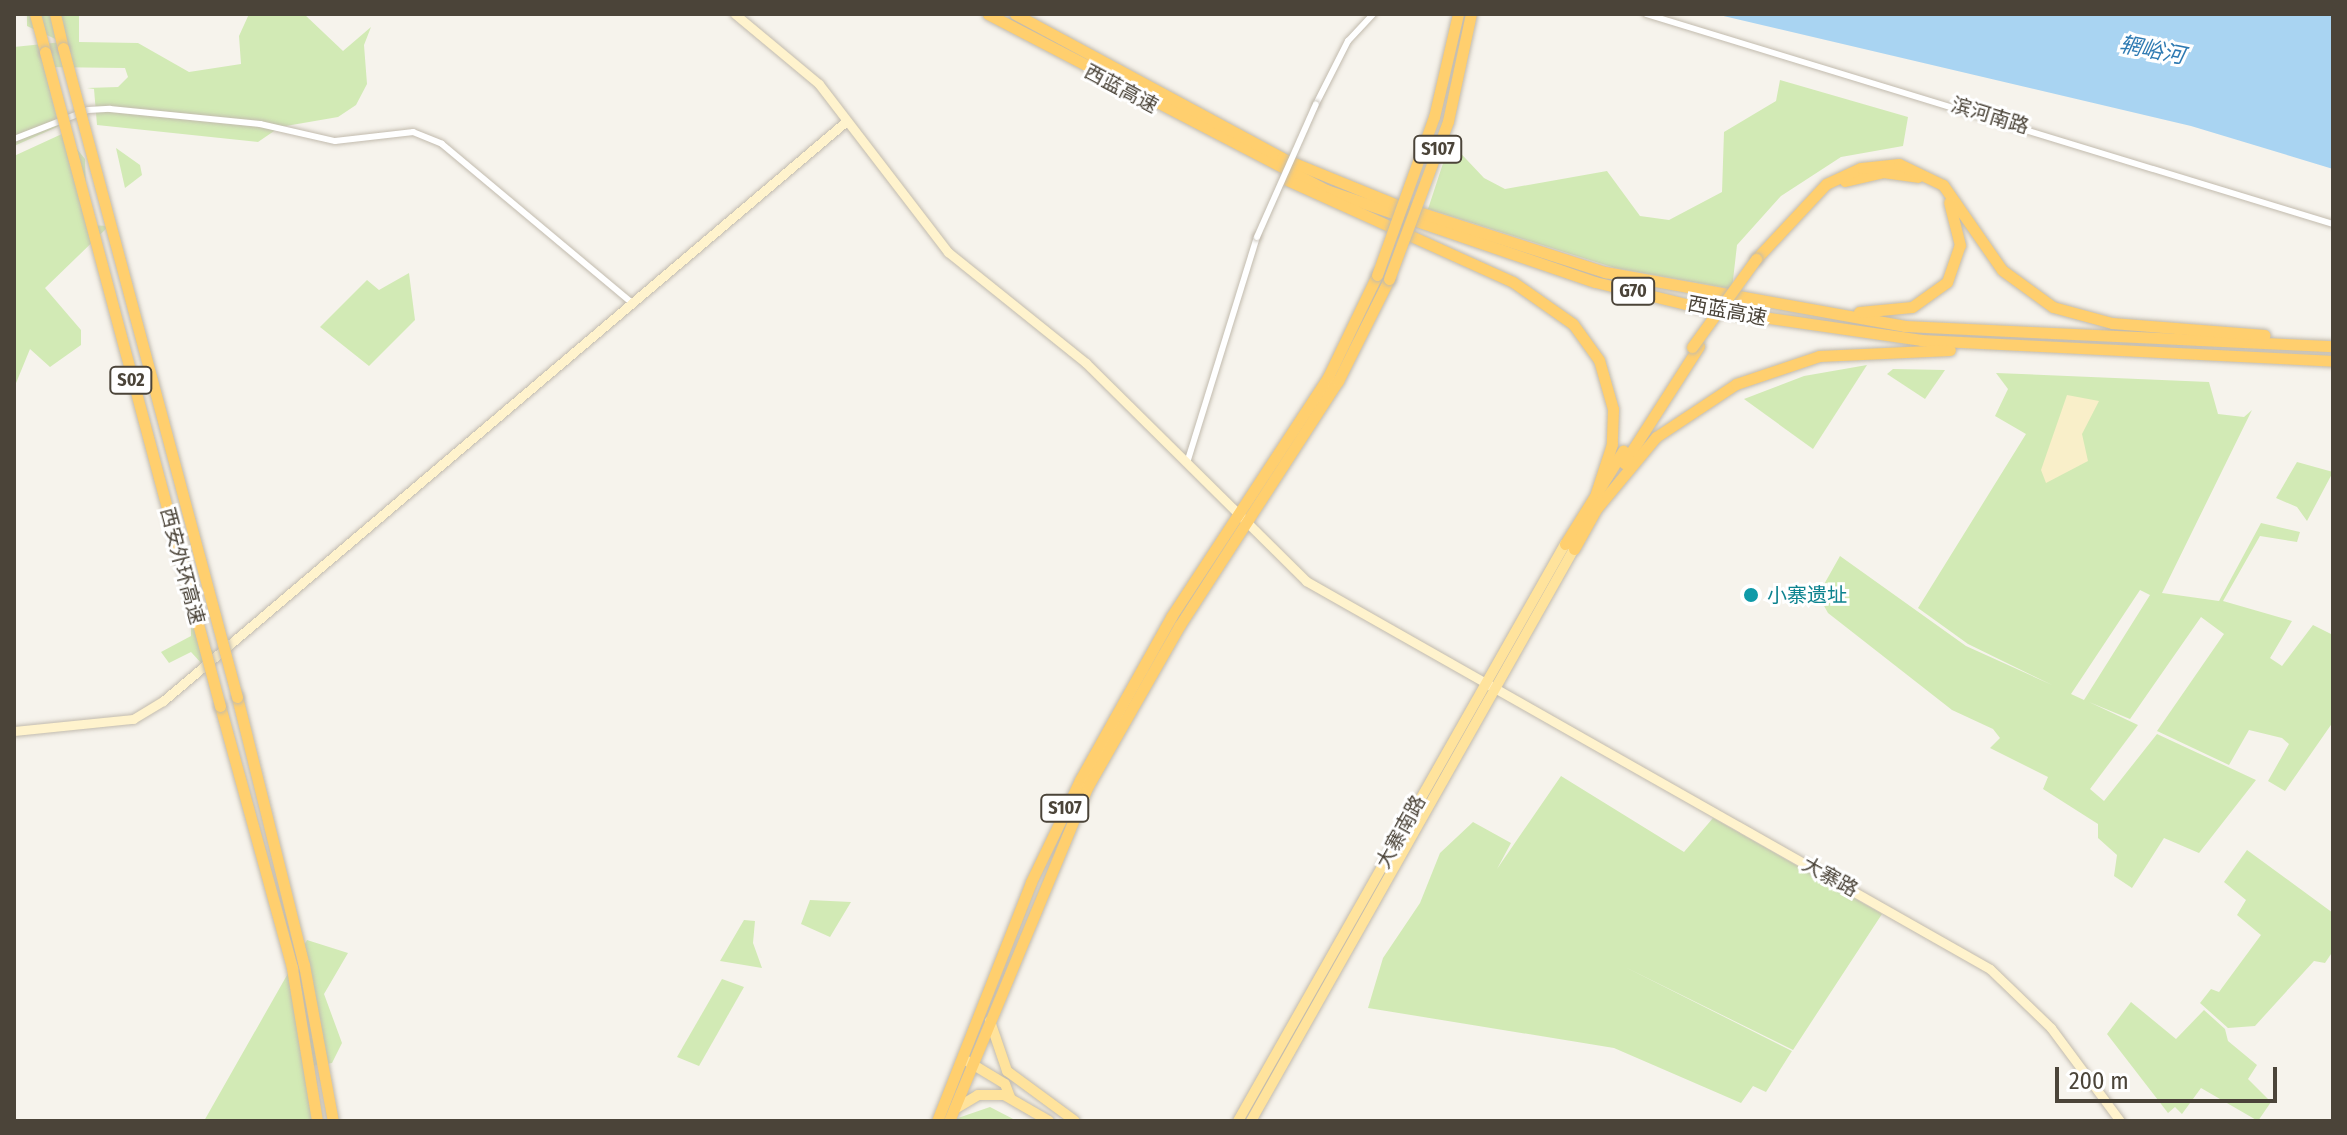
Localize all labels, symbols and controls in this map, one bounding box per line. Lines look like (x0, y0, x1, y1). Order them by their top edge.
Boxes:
water label: 辋峪河 (2117, 31, 2187, 69)
street label: 西蓝高速 (1080, 60, 1162, 118)
street label: 滨河南路 (1948, 93, 2032, 139)
road number: S107 (1412, 135, 1464, 163)
road number: G70 (1611, 277, 1655, 305)
street label: 西蓝高速 (1685, 292, 1769, 330)
road number: S02 (109, 366, 153, 394)
street label: 西安外环高速 (155, 505, 209, 627)
place label: 小寨遗址 (1767, 583, 1847, 607)
marker: 小寨遗址 (1742, 586, 1760, 604)
street label: 大寨南路 (1371, 791, 1431, 873)
road number: S107 (1039, 794, 1091, 822)
street label: 大寨路 (1798, 852, 1862, 902)
scale bar (2059, 1051, 2281, 1101)
text: 200 m (2069, 1067, 2129, 1095)

